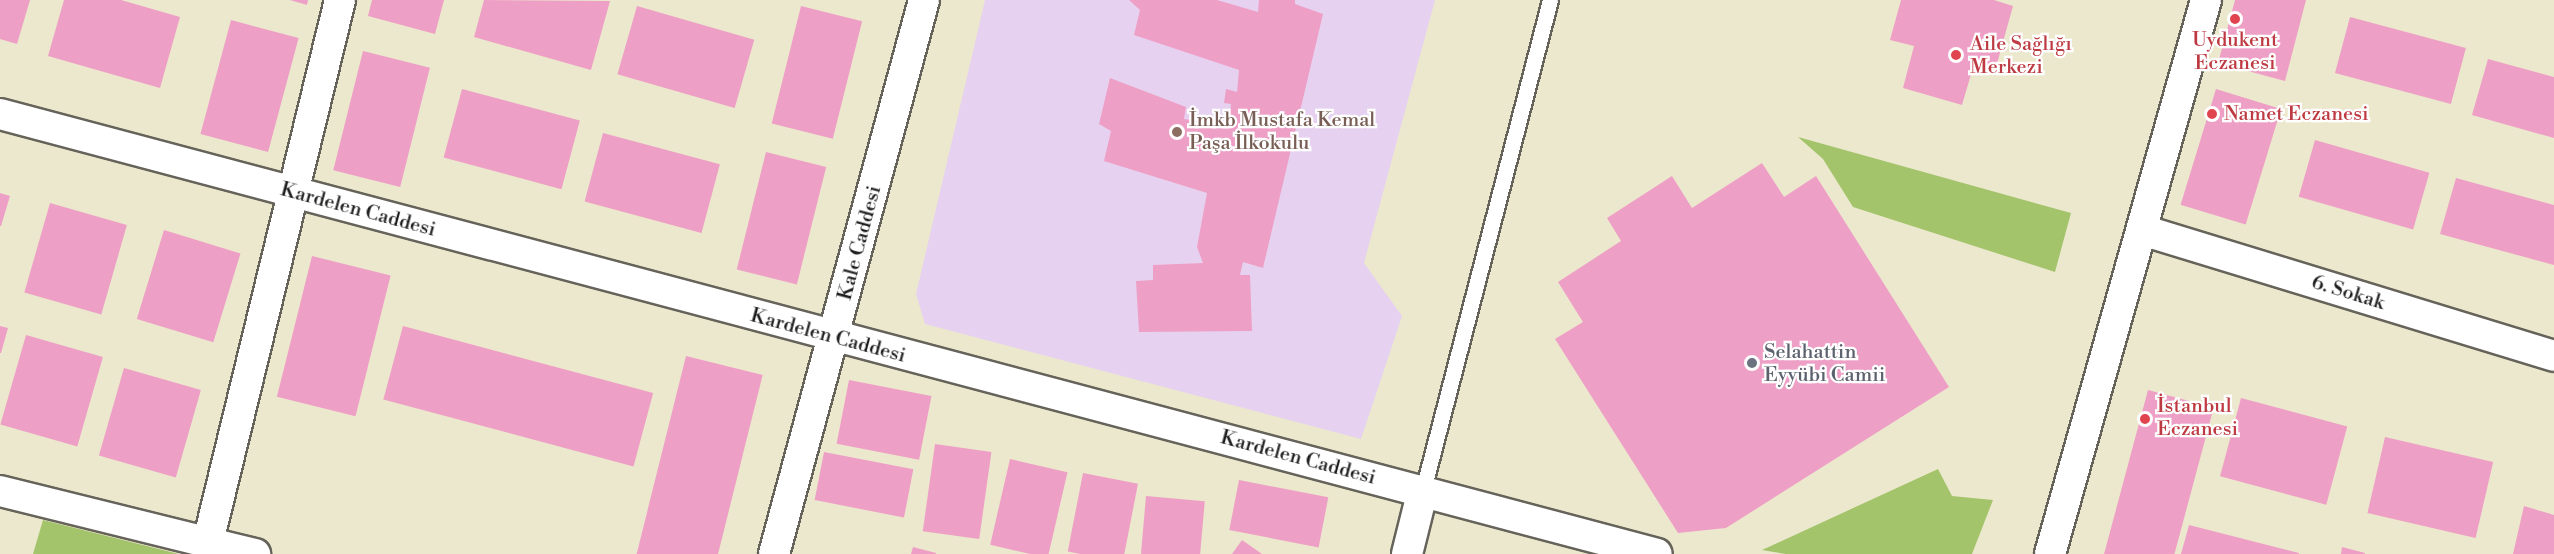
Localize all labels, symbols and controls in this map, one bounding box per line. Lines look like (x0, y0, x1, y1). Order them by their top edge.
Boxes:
marker: Uydukent Eczanesi (2228, 12, 2242, 26)
place label: Uydukent Eczanesi (2192, 28, 2278, 75)
place label: Aile Sağlığı Merkezi (1970, 32, 2072, 79)
marker: Aile Sağlığı Merkezi (1947, 46, 1965, 64)
place label: Namet Eczanesi (2224, 102, 2369, 126)
marker: Namet Eczanesi (2205, 107, 2219, 121)
place label: İmkb Mustafa Kemal Paşa İlkokulu (1189, 108, 1375, 155)
marker: İmkb Mustafa Kemal Paşa İlkokulu (1170, 125, 1184, 139)
street label: Kardelen Caddesi (278, 178, 438, 242)
street label: Kale Caddesi (833, 183, 887, 303)
street label: 6. Sokak (2309, 271, 2387, 315)
street label: Kardelen Caddesi (748, 304, 908, 368)
place label: Selahattin Eyyübi Camii (1764, 340, 1885, 387)
marker: Selahattin Eyyübi Camii (1745, 356, 1759, 370)
place label: İstanbul Eczanesi (2157, 395, 2238, 442)
marker: İstanbul Eczanesi (2138, 412, 2152, 426)
street label: Kardelen Caddesi (1218, 426, 1378, 490)

